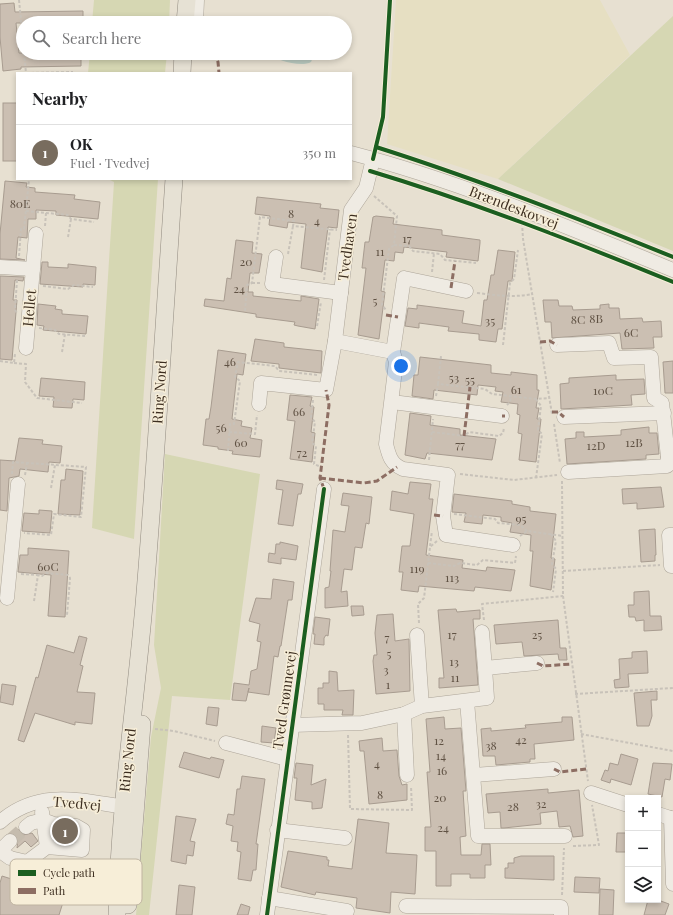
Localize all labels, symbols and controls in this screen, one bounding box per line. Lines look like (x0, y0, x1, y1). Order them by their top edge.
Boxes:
search box (16, 16, 352, 60)
icon: search (30, 27, 52, 49)
text: Search here (62, 28, 141, 48)
text: Nearby (32, 87, 87, 109)
text: OK (70, 134, 93, 154)
text: 1 (43, 144, 47, 161)
text: 350 m (302, 144, 336, 161)
text: Fuel · Tvedvej (70, 154, 150, 171)
street label: Brændeskovvej (467, 181, 561, 233)
house number: 80E (10, 195, 30, 211)
house number: 8 (288, 205, 294, 221)
street label: Tvedhaven (333, 211, 361, 282)
house number: 4 (314, 212, 320, 228)
house number: 17 (402, 230, 412, 246)
house number: 11 (376, 243, 385, 259)
house number: 20 (240, 253, 252, 269)
house number: 24 (233, 280, 245, 296)
street label: Hellet (18, 288, 40, 327)
house number: 5 (373, 292, 378, 308)
house number: 8B (589, 310, 603, 326)
house number: 8C (571, 311, 585, 327)
house number: 35 (485, 312, 495, 328)
house number: 6C (624, 324, 638, 340)
house number: 46 (224, 353, 236, 369)
your location (391, 356, 411, 376)
street label: Ring Nord (147, 360, 171, 424)
house number: 53 (449, 369, 459, 385)
house number: 55 (465, 371, 475, 387)
house number: 61 (511, 381, 522, 397)
house number: 10C (593, 382, 613, 398)
house number: 66 (293, 403, 305, 419)
house number: 56 (215, 419, 227, 435)
house number: 60 (234, 434, 248, 450)
house number: 12B (625, 434, 643, 450)
house number: 77 (455, 436, 465, 452)
house number: 12D (587, 437, 606, 453)
house number: 72 (297, 444, 308, 460)
house number: 95 (515, 510, 527, 526)
house number: 60C (37, 558, 59, 574)
house number: 119 (410, 560, 425, 576)
house number: 113 (445, 569, 459, 585)
house number: 17 (447, 626, 457, 642)
house number: 25 (532, 626, 542, 642)
house number: 7 (385, 629, 390, 645)
house number: 5 (387, 645, 392, 661)
street label: Tved Grønnevej (268, 650, 300, 750)
house number: 13 (449, 653, 459, 669)
house number: 3 (383, 661, 389, 677)
house number: 11 (451, 669, 460, 685)
house number: 1 (386, 676, 391, 692)
street label: Ring Nord (114, 727, 140, 793)
house number: 42 (515, 731, 527, 747)
house number: 12 (434, 732, 444, 748)
house number: 38 (485, 737, 497, 753)
house number: 14 (436, 747, 446, 763)
house number: 4 (374, 755, 380, 771)
house number: 16 (437, 762, 447, 778)
house number: 8 (377, 786, 383, 802)
house number: 20 (434, 789, 446, 805)
street label: Tvedvej (52, 791, 102, 815)
house number: 32 (535, 795, 547, 811)
map controls (625, 795, 661, 903)
button: + (625, 795, 661, 831)
house number: 28 (507, 798, 519, 814)
pin: 1 (52, 816, 78, 846)
house number: 24 (437, 819, 449, 835)
button: − (625, 831, 661, 867)
legend (10, 859, 142, 905)
text: Cycle path (43, 865, 95, 880)
button: layers (625, 867, 661, 903)
text: Path (43, 883, 66, 898)

